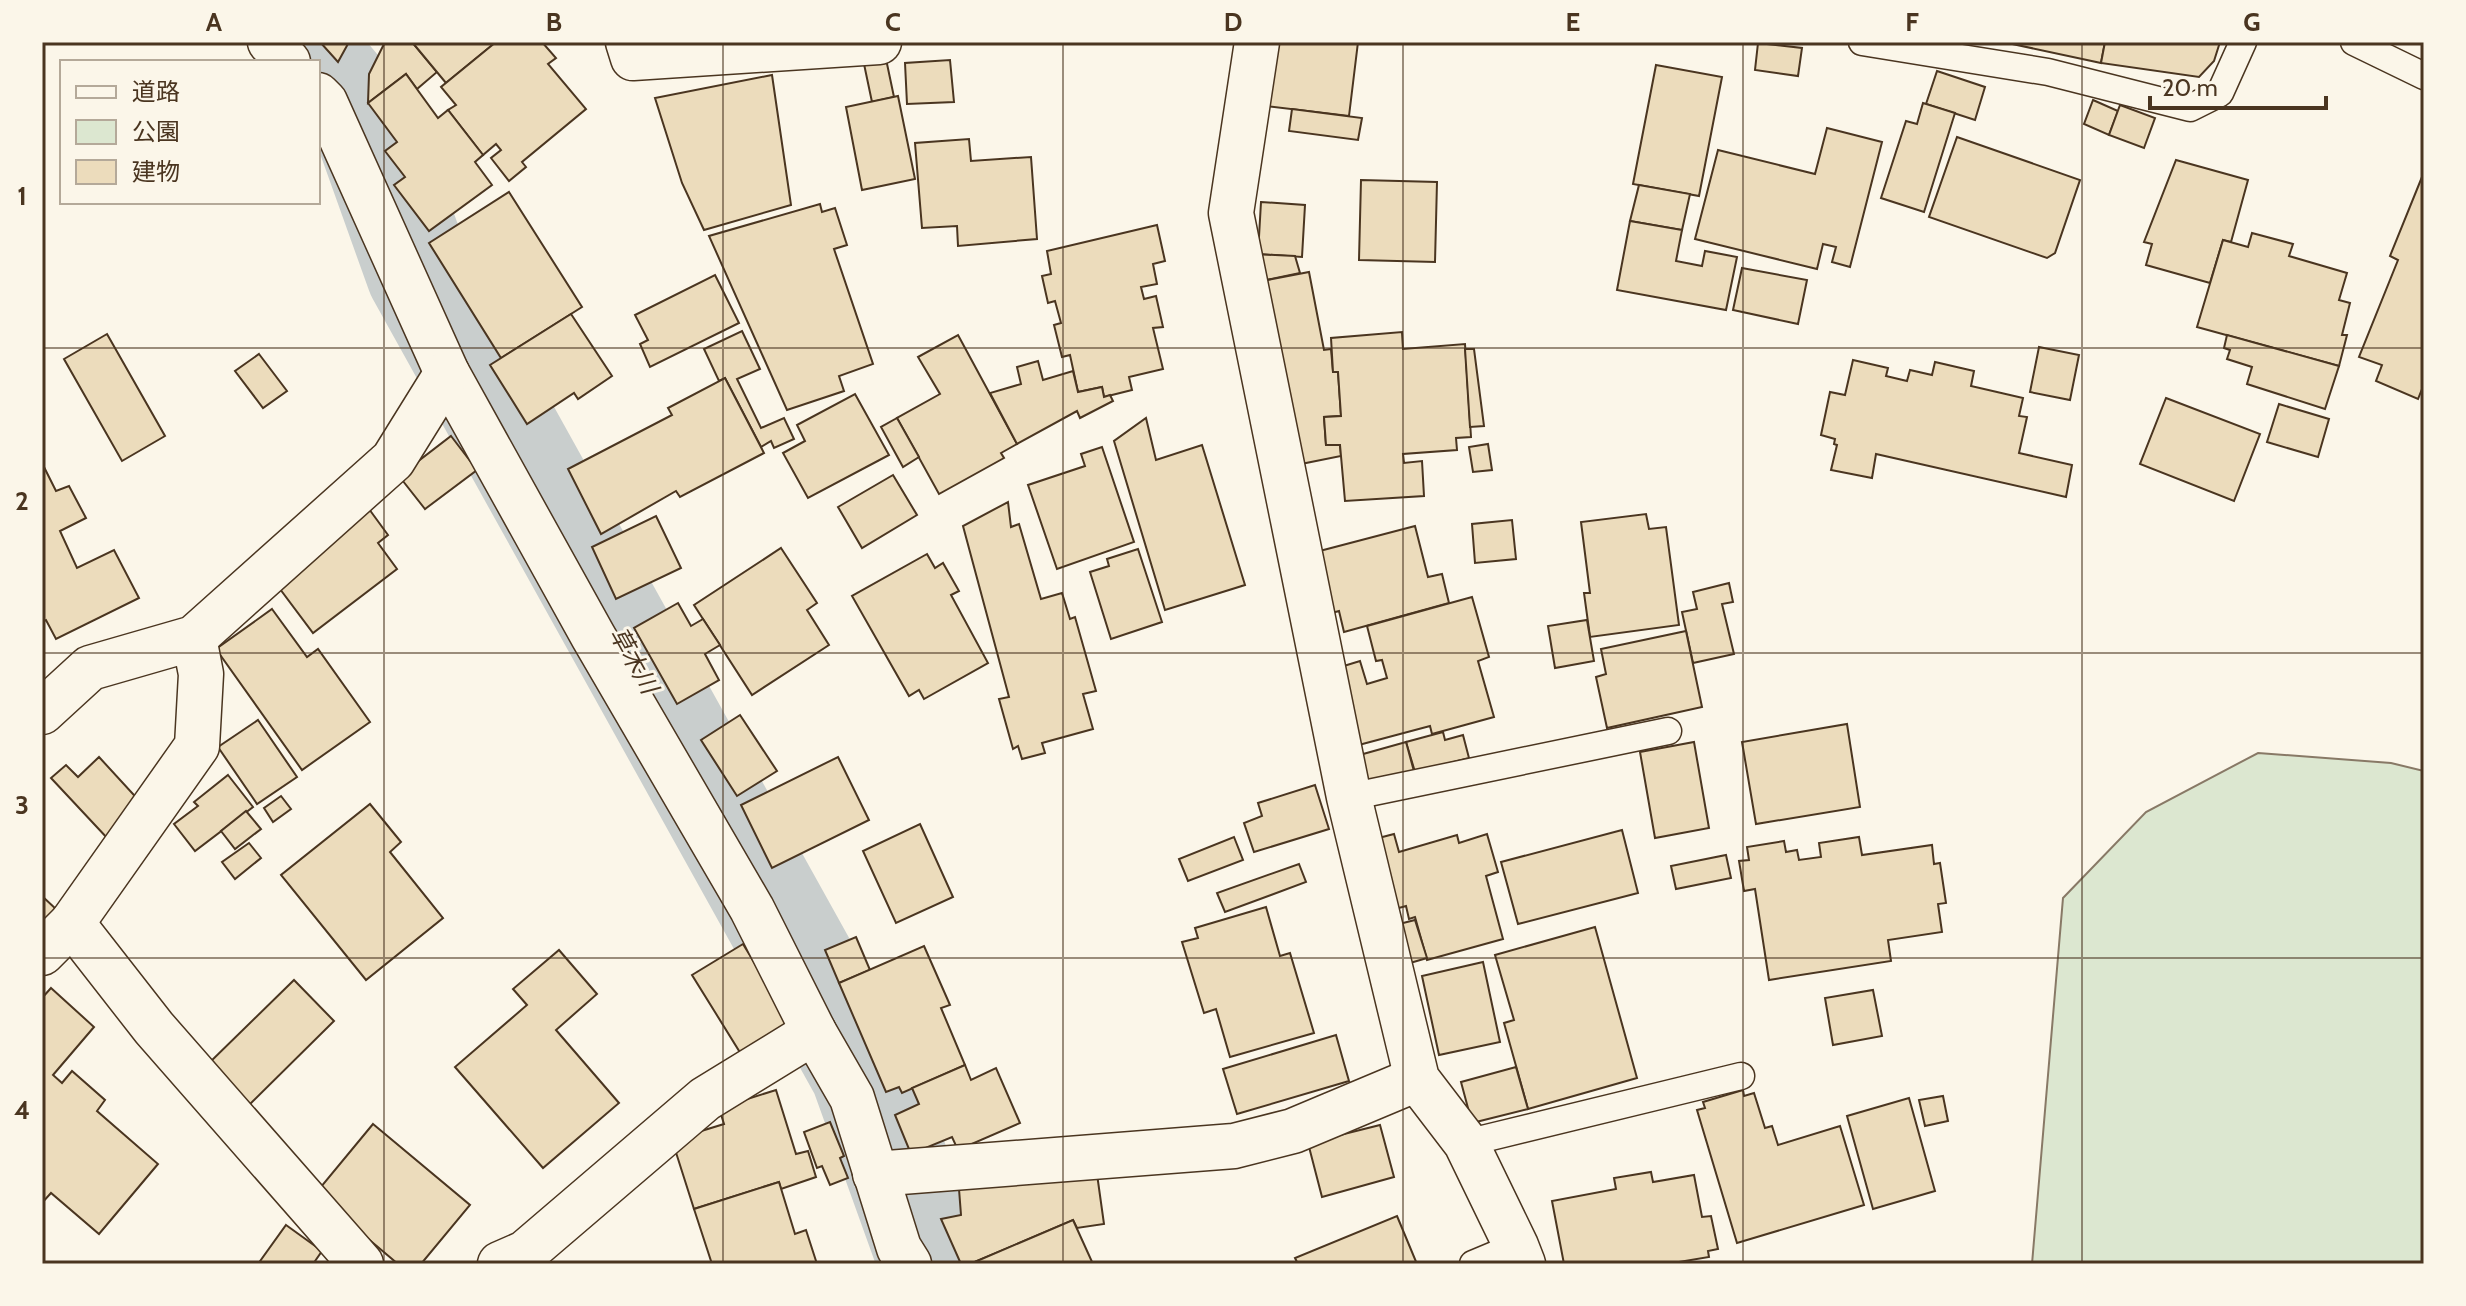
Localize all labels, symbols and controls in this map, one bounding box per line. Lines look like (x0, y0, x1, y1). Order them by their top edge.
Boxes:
text: A (206, 6, 223, 38)
text: B (546, 6, 562, 38)
text: C (885, 6, 901, 38)
text: D (1224, 6, 1242, 38)
text: E (1566, 6, 1580, 38)
text: F (1905, 6, 1919, 38)
text: G (2243, 6, 2261, 38)
legend (60, 60, 320, 204)
scale bar (2150, 60, 2326, 110)
text: 20 m (2162, 73, 2218, 102)
text: 道路 (132, 77, 180, 106)
text: 公園 (132, 117, 180, 146)
text: 建物 (132, 157, 180, 186)
text: 1 (17, 180, 27, 212)
text: 2 (15, 485, 29, 517)
water label: 草木川 (604, 621, 666, 701)
text: 3 (15, 789, 29, 821)
text: 4 (14, 1094, 30, 1126)

